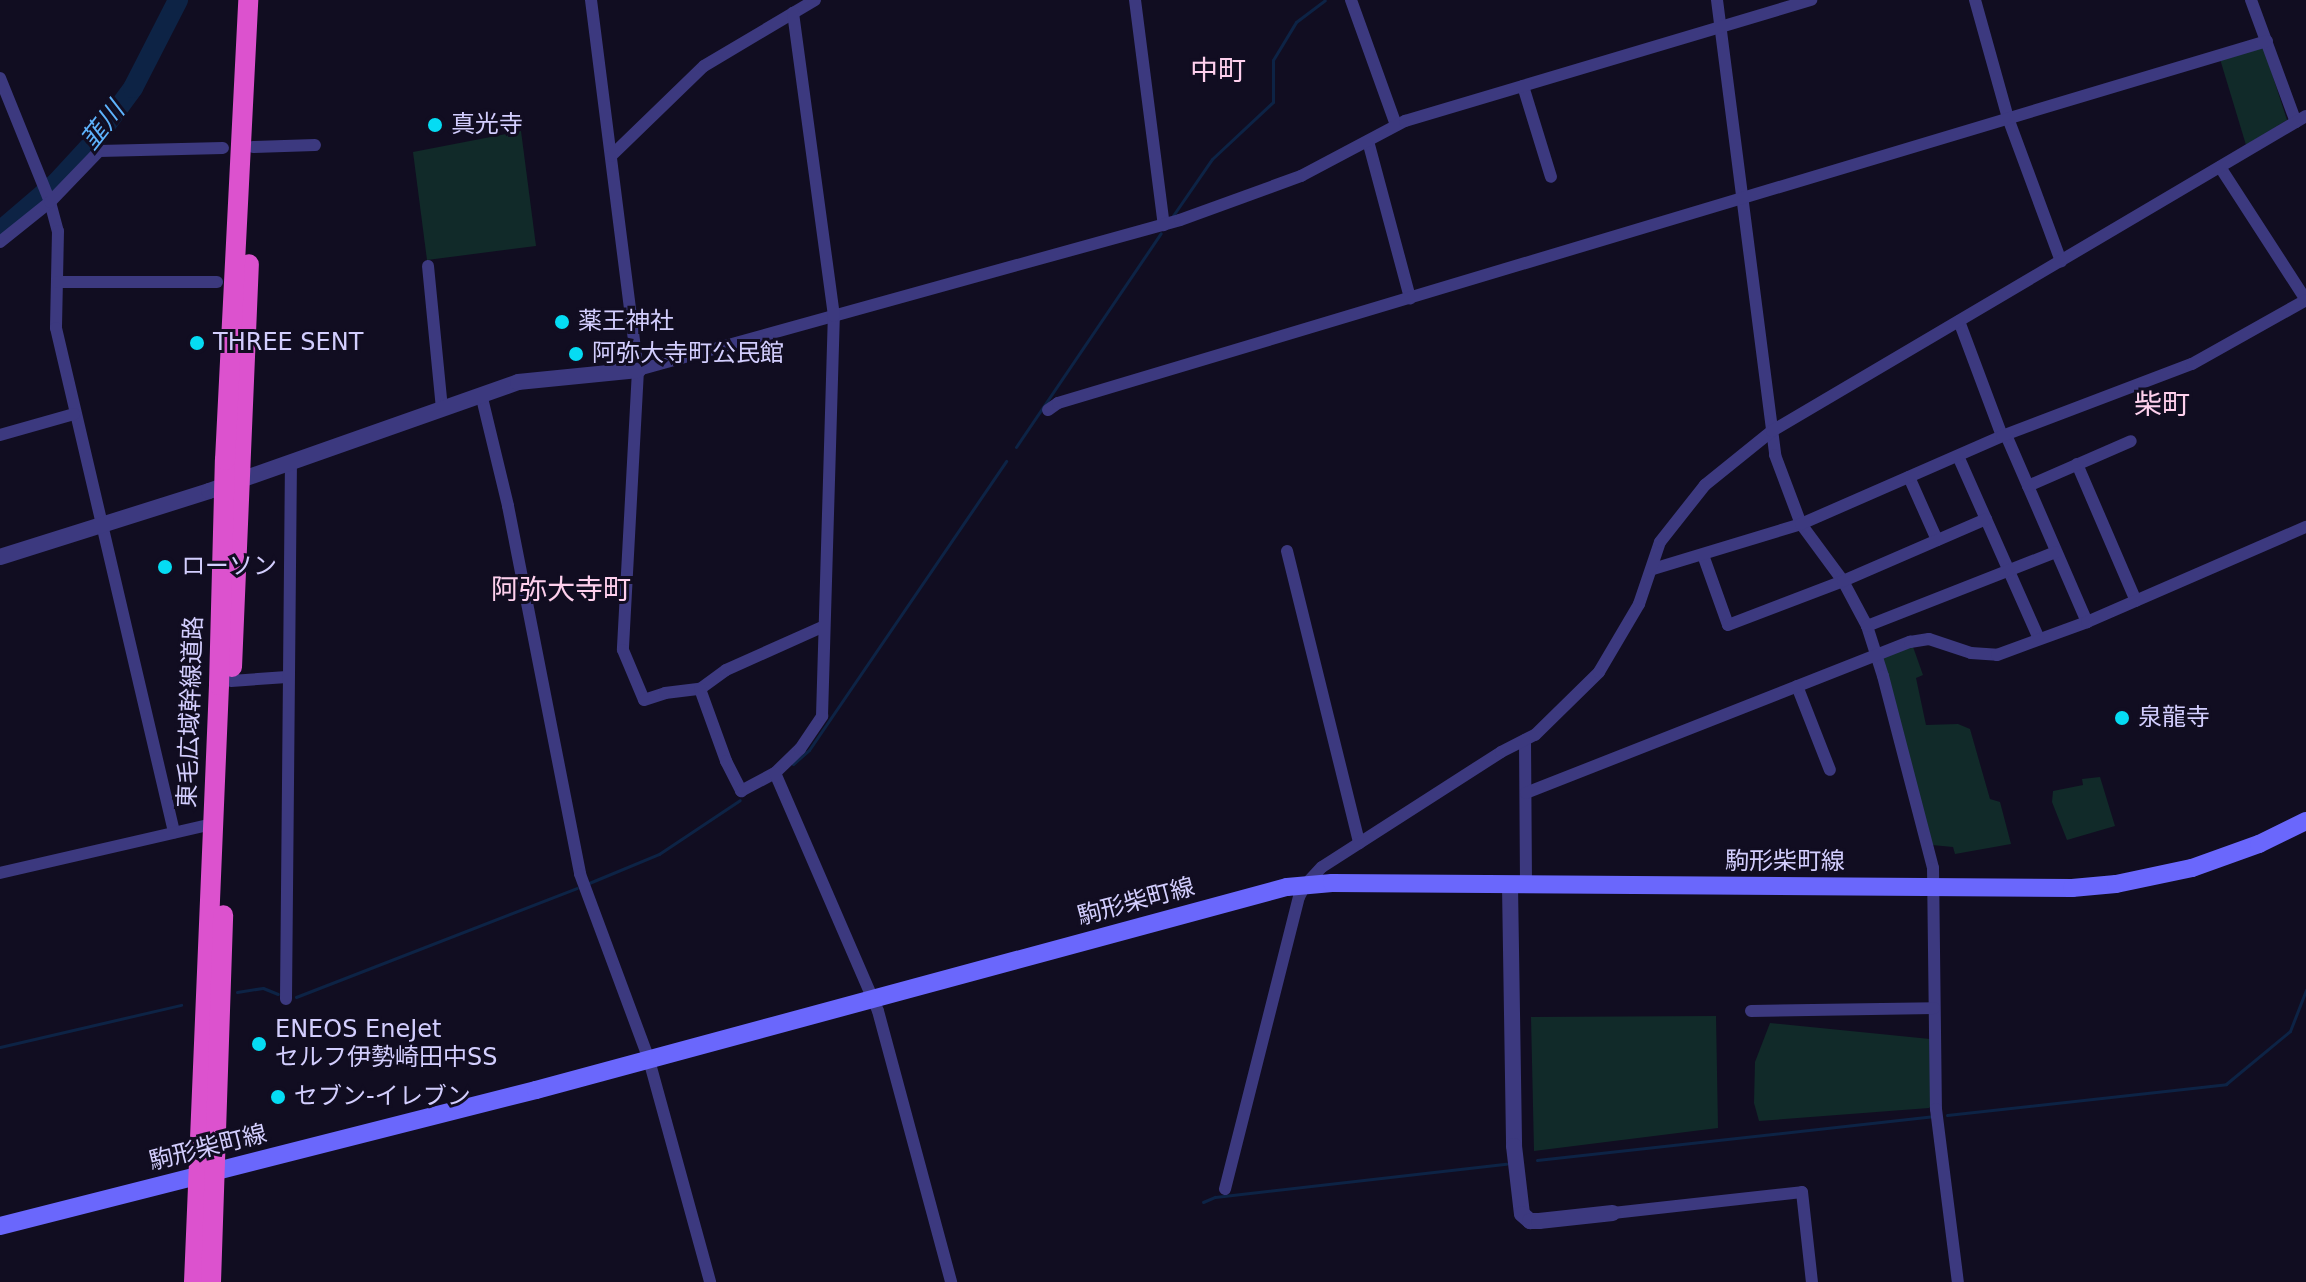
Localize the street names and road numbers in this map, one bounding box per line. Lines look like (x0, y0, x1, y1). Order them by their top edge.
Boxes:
street label: 東毛広域幹線道路 (173, 616, 209, 808)
street label: 駒形柴町線 (1725, 848, 1845, 876)
street label: 駒形柴町線 (1074, 873, 1198, 931)
street label: 駒形柴町線 (146, 1120, 270, 1176)

